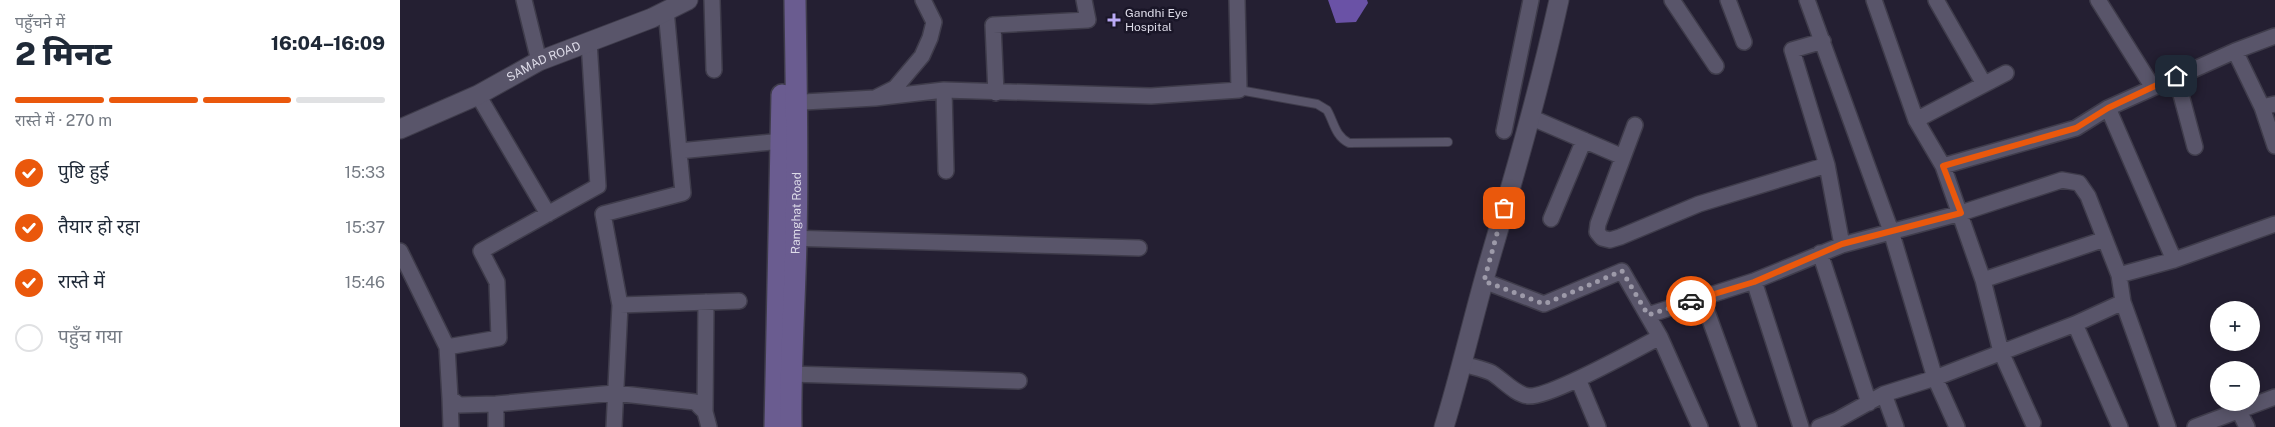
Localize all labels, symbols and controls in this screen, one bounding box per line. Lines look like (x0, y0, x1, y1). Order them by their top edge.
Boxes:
place label: Gandhi Eye Hospital (1125, 6, 1188, 34)
text: पहुँचने में (15, 13, 65, 32)
marker: Gandhi Eye Hospital (1107, 13, 1121, 27)
text: 16:04–16:09 (271, 32, 385, 54)
text: 2 मिनट (15, 35, 112, 72)
street label: SAMAD ROAD (504, 39, 583, 85)
pin (2155, 55, 2197, 97)
icon: home (2162, 62, 2190, 90)
text: रास्ते में · 270 m (15, 111, 112, 130)
icon: check (15, 159, 43, 187)
text: पुष्टि हुई (58, 160, 109, 182)
text: 15:33 (345, 163, 385, 182)
street label: Ramghat Road (789, 172, 804, 254)
pin (1483, 187, 1525, 229)
icon: bag (1490, 194, 1518, 222)
icon: check (15, 214, 43, 242)
text: तैयार हो रहा (58, 215, 140, 237)
text: 15:37 (345, 218, 385, 237)
icon: check (15, 269, 43, 297)
text: रास्ते में (58, 270, 105, 292)
text: 15:46 (345, 273, 385, 292)
courier (1666, 276, 1716, 326)
icon: car (1677, 287, 1705, 315)
map controls (2210, 301, 2260, 411)
button: + (2210, 301, 2260, 351)
text: पहुँच गया (58, 325, 122, 347)
button: − (2210, 361, 2260, 411)

